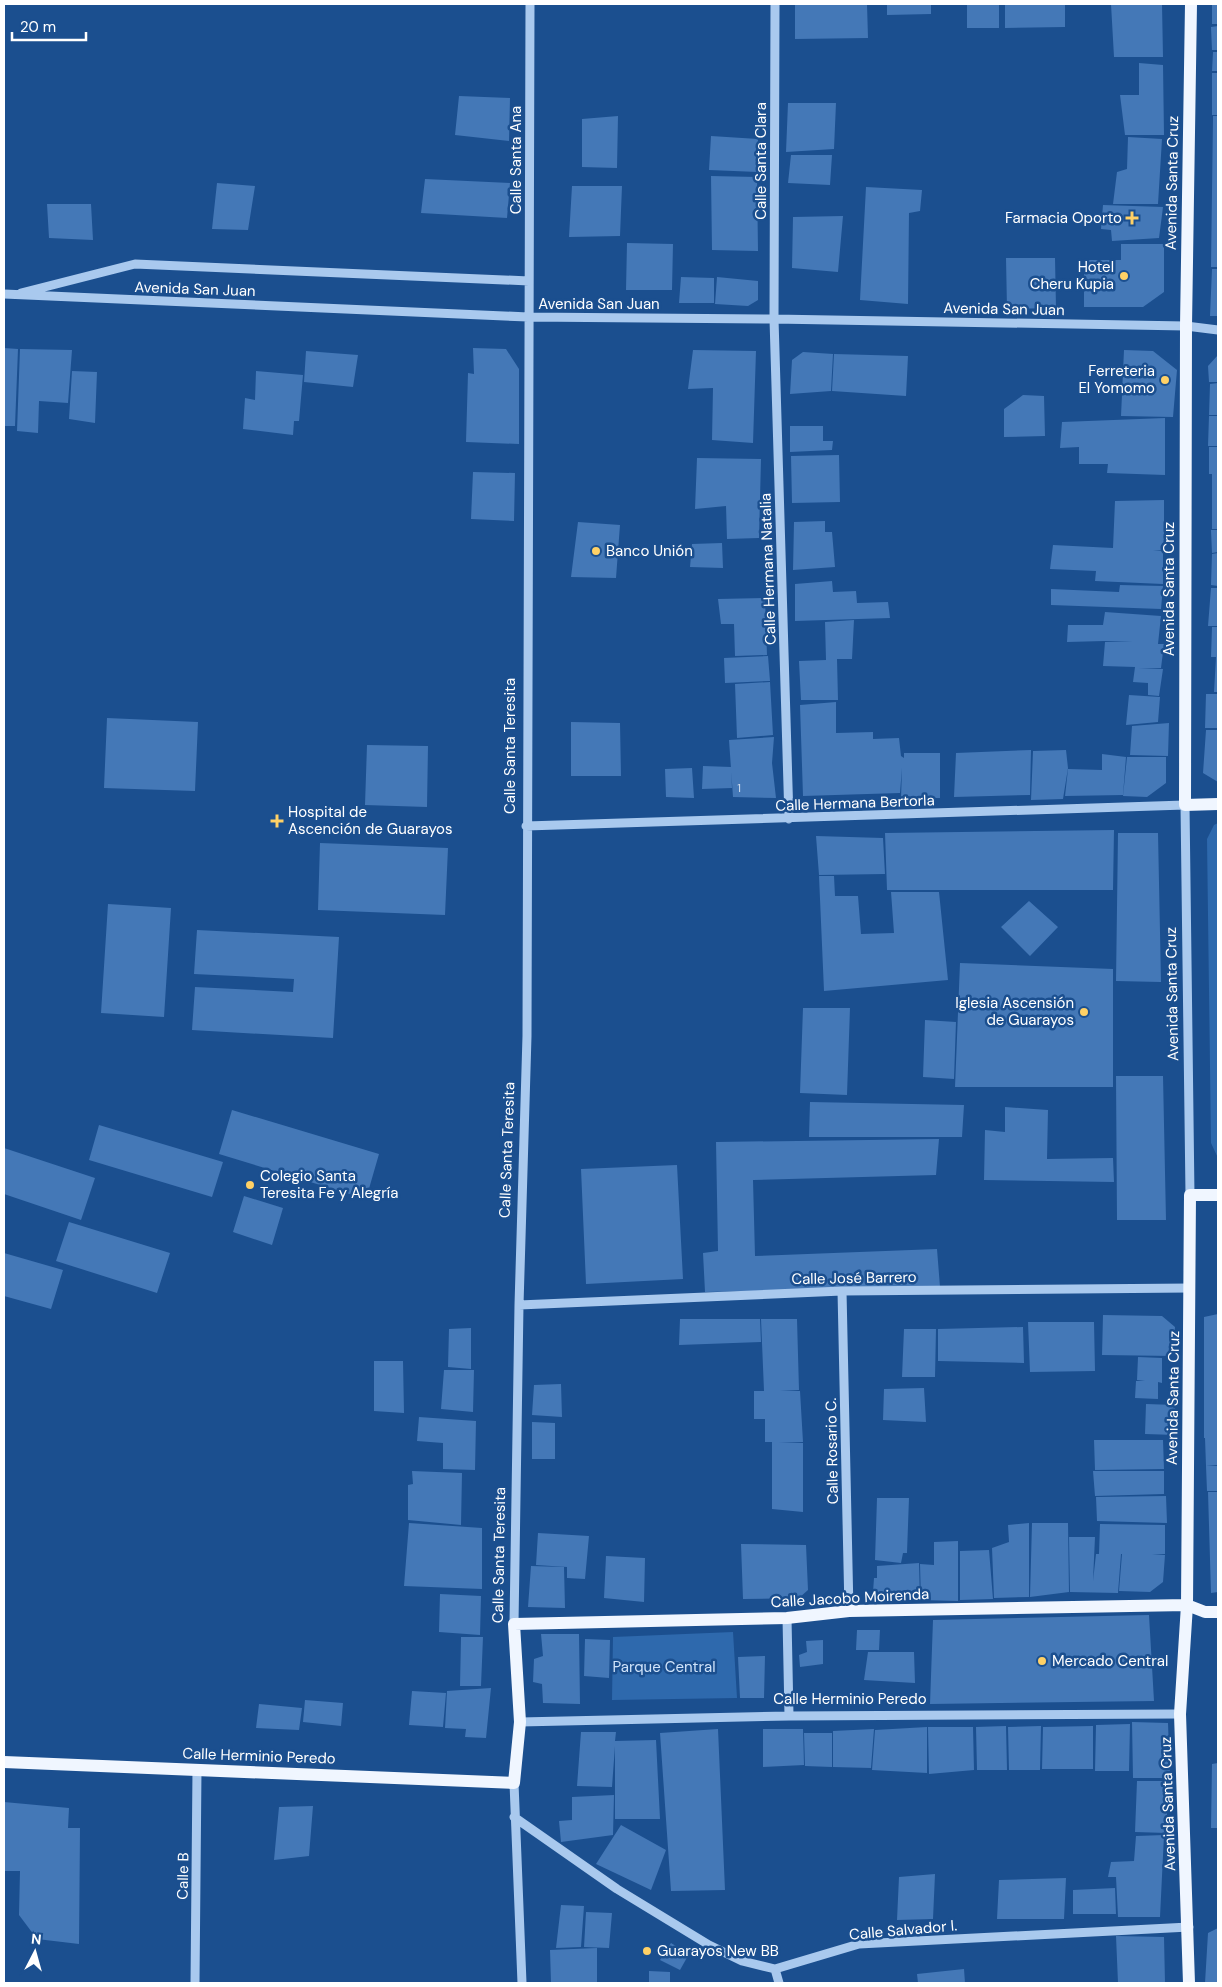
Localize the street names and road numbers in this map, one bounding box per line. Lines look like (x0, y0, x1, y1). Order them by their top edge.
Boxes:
street label: Calle Santa Clara (751, 102, 771, 220)
street label: Calle Santa Ana (506, 106, 526, 214)
street label: Avenida Santa Cruz (1161, 116, 1183, 250)
street label: Avenida San Juan (134, 277, 256, 301)
street label: Avenida San Juan (538, 294, 660, 314)
street label: Avenida San Juan (943, 298, 1065, 320)
street label: Calle Hermana Natalia (755, 493, 781, 645)
street label: Avenida Santa Cruz (1159, 522, 1179, 656)
street label: Calle Santa Teresita (500, 678, 520, 814)
street label: Calle Hermana Bertorla (775, 790, 935, 816)
street label: Avenida Santa Cruz (1161, 927, 1183, 1061)
street label: Calle Santa Teresita (495, 1082, 519, 1218)
street label: Calle José Barrero (791, 1267, 917, 1289)
street label: Avenida Santa Cruz (1162, 1331, 1184, 1465)
street label: Calle Rosario C. (821, 1397, 843, 1505)
street label: Calle Santa Teresita (488, 1487, 510, 1623)
street label: Calle Jacobo Moirenda (770, 1584, 930, 1612)
street label: Calle Herminio Peredo (773, 1689, 927, 1709)
street label: Avenida Santa Cruz (1156, 1736, 1180, 1871)
street label: Calle Herminio Peredo (182, 1743, 336, 1769)
street label: Calle B (173, 1852, 193, 1900)
street label: Calle Salvador I. (848, 1915, 958, 1945)

